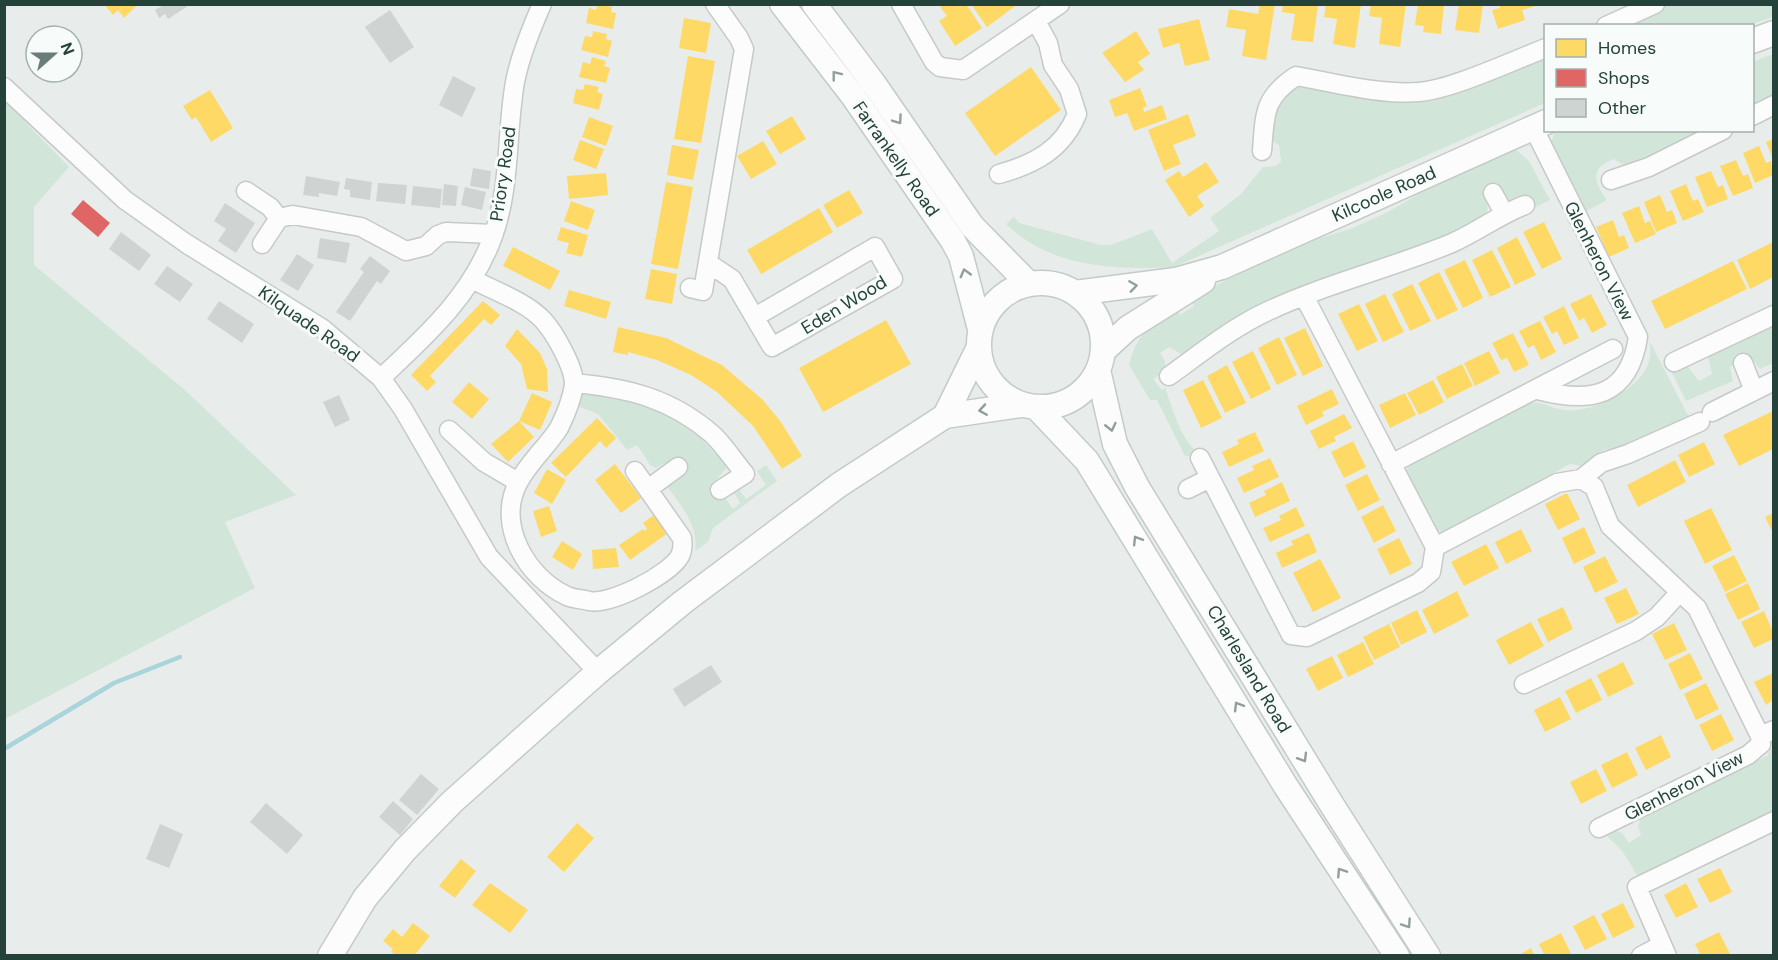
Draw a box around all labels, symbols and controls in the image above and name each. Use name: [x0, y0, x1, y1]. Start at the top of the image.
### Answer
north arrow: [24, 24, 84, 84]
legend: [1544, 24, 1754, 132]
text: Homes: [1598, 36, 1656, 60]
text: N: [56, 40, 79, 58]
text: Shops: [1598, 66, 1650, 90]
one-way arrow: [833, 71, 844, 82]
text: Other: [1598, 96, 1647, 120]
street label: Farrankelly Road: [847, 97, 945, 221]
one-way arrow: [891, 113, 902, 124]
street label: Priory Road: [484, 125, 522, 223]
street label: Kilcoole Road: [1328, 160, 1440, 228]
street label: Glenheron View: [1559, 197, 1640, 325]
one-way arrow: [960, 268, 972, 279]
street label: Eden Wood: [797, 270, 891, 340]
street label: Kilquade Road: [254, 280, 364, 368]
one-way arrow: [1129, 280, 1138, 292]
one-way arrow: [978, 404, 988, 416]
one-way arrow: [1104, 422, 1117, 432]
one-way arrow: [1132, 536, 1144, 546]
street label: Charlesland Road: [1201, 601, 1297, 737]
one-way arrow: [1234, 702, 1245, 712]
street label: Glenheron View: [1620, 745, 1748, 826]
one-way arrow: [1296, 752, 1308, 762]
one-way arrow: [1338, 867, 1349, 878]
one-way arrow: [1400, 917, 1411, 928]

